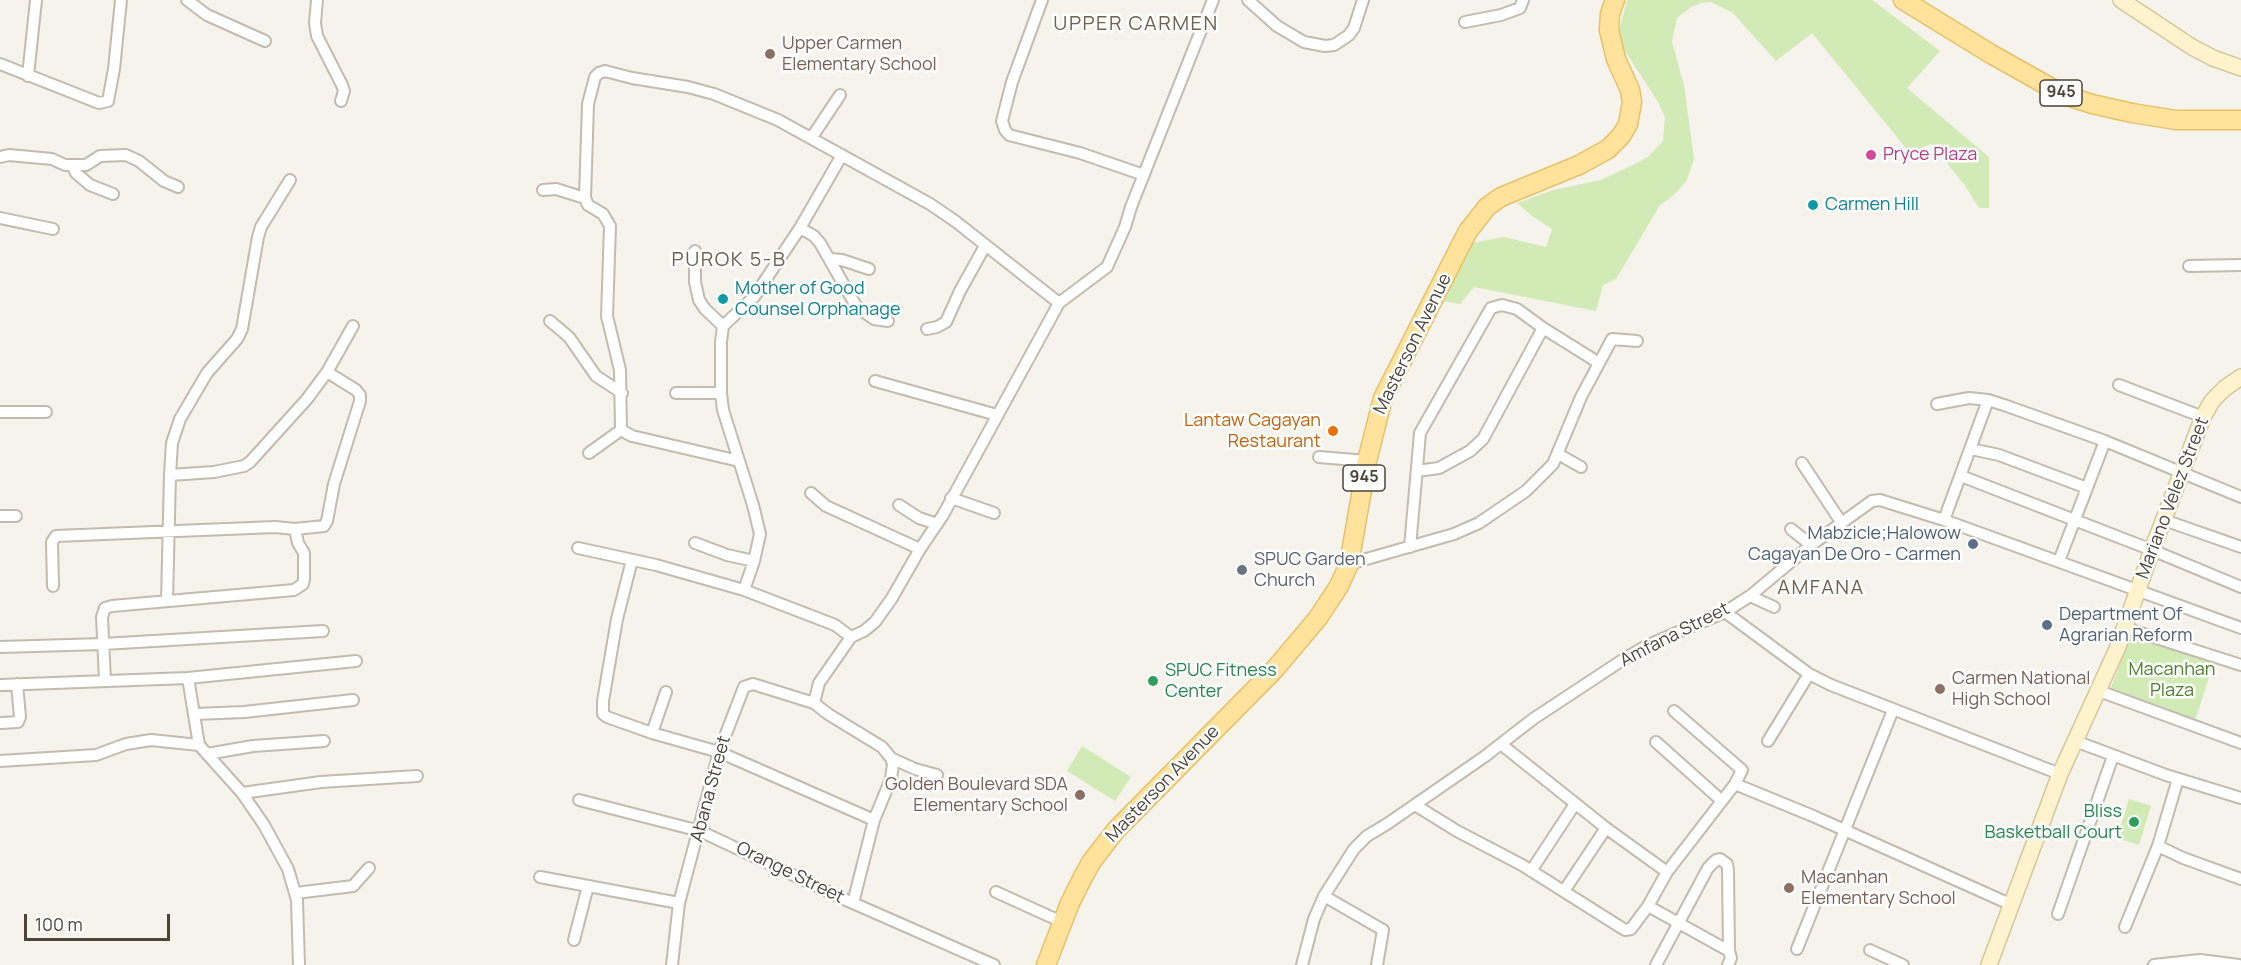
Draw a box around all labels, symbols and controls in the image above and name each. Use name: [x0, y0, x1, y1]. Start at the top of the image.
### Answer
district label: UPPER CARMEN: [1053, 12, 1219, 36]
place label: Upper Carmen Elementary School: [782, 33, 937, 76]
marker: Upper Carmen Elementary School: [763, 47, 777, 61]
road number: 945: [2040, 80, 2082, 106]
place label: Pryce Plaza: [1883, 144, 1977, 166]
marker: Pryce Plaza: [1864, 148, 1878, 162]
place label: Carmen Hill: [1825, 194, 1919, 216]
marker: Carmen Hill: [1806, 198, 1820, 212]
district label: PUROK 5-B: [672, 248, 786, 272]
street label: Masterson Avenue: [1370, 270, 1456, 418]
place label: Mother of Good Counsel Orphanage: [735, 278, 900, 320]
marker: Mother of Good Counsel Orphanage: [716, 292, 730, 306]
place label: Lantaw Cagayan Restaurant: [1184, 410, 1321, 452]
street label: Mariano Velez Street: [2132, 414, 2214, 582]
marker: Lantaw Cagayan Restaurant: [1326, 424, 1340, 438]
road number: 945: [1343, 465, 1385, 491]
place label: Mabzicle;Halowow Cagayan De Oro - Carmen: [1748, 523, 1961, 566]
marker: Mabzicle;Halowow Cagayan De Oro - Carmen: [1966, 537, 1980, 551]
place label: SPUC Garden Church: [1254, 549, 1366, 592]
marker: SPUC Garden Church: [1235, 563, 1249, 577]
district label: AMFANA: [1777, 576, 1865, 600]
street label: Amfana Street: [1617, 598, 1733, 672]
place label: Department Of Agrarian Reform: [2059, 604, 2192, 646]
marker: Department Of Agrarian Reform: [2040, 618, 2054, 632]
park label: Macanhan Plaza: [2128, 659, 2216, 702]
place label: SPUC Fitness Center: [1165, 660, 1277, 702]
place label: Carmen National High School: [1952, 668, 2090, 710]
marker: SPUC Fitness Center: [1146, 674, 1160, 688]
marker: Carmen National High School: [1933, 682, 1947, 696]
street label: Masterson Avenue: [1102, 721, 1224, 847]
street label: Abana Street: [686, 733, 736, 845]
place label: Golden Boulevard SDA Elementary School: [885, 774, 1068, 816]
marker: Golden Boulevard SDA Elementary School: [1073, 788, 1087, 802]
place label: Bliss Basketball Court: [1984, 801, 2122, 844]
marker: Bliss Basketball Court: [2127, 815, 2141, 829]
street label: Orange Street: [732, 838, 848, 908]
place label: Macanhan Elementary School: [1801, 867, 1956, 910]
marker: Macanhan Elementary School: [1782, 881, 1796, 895]
scale bar: [27, 902, 172, 940]
text: 100 m: [35, 912, 83, 936]

